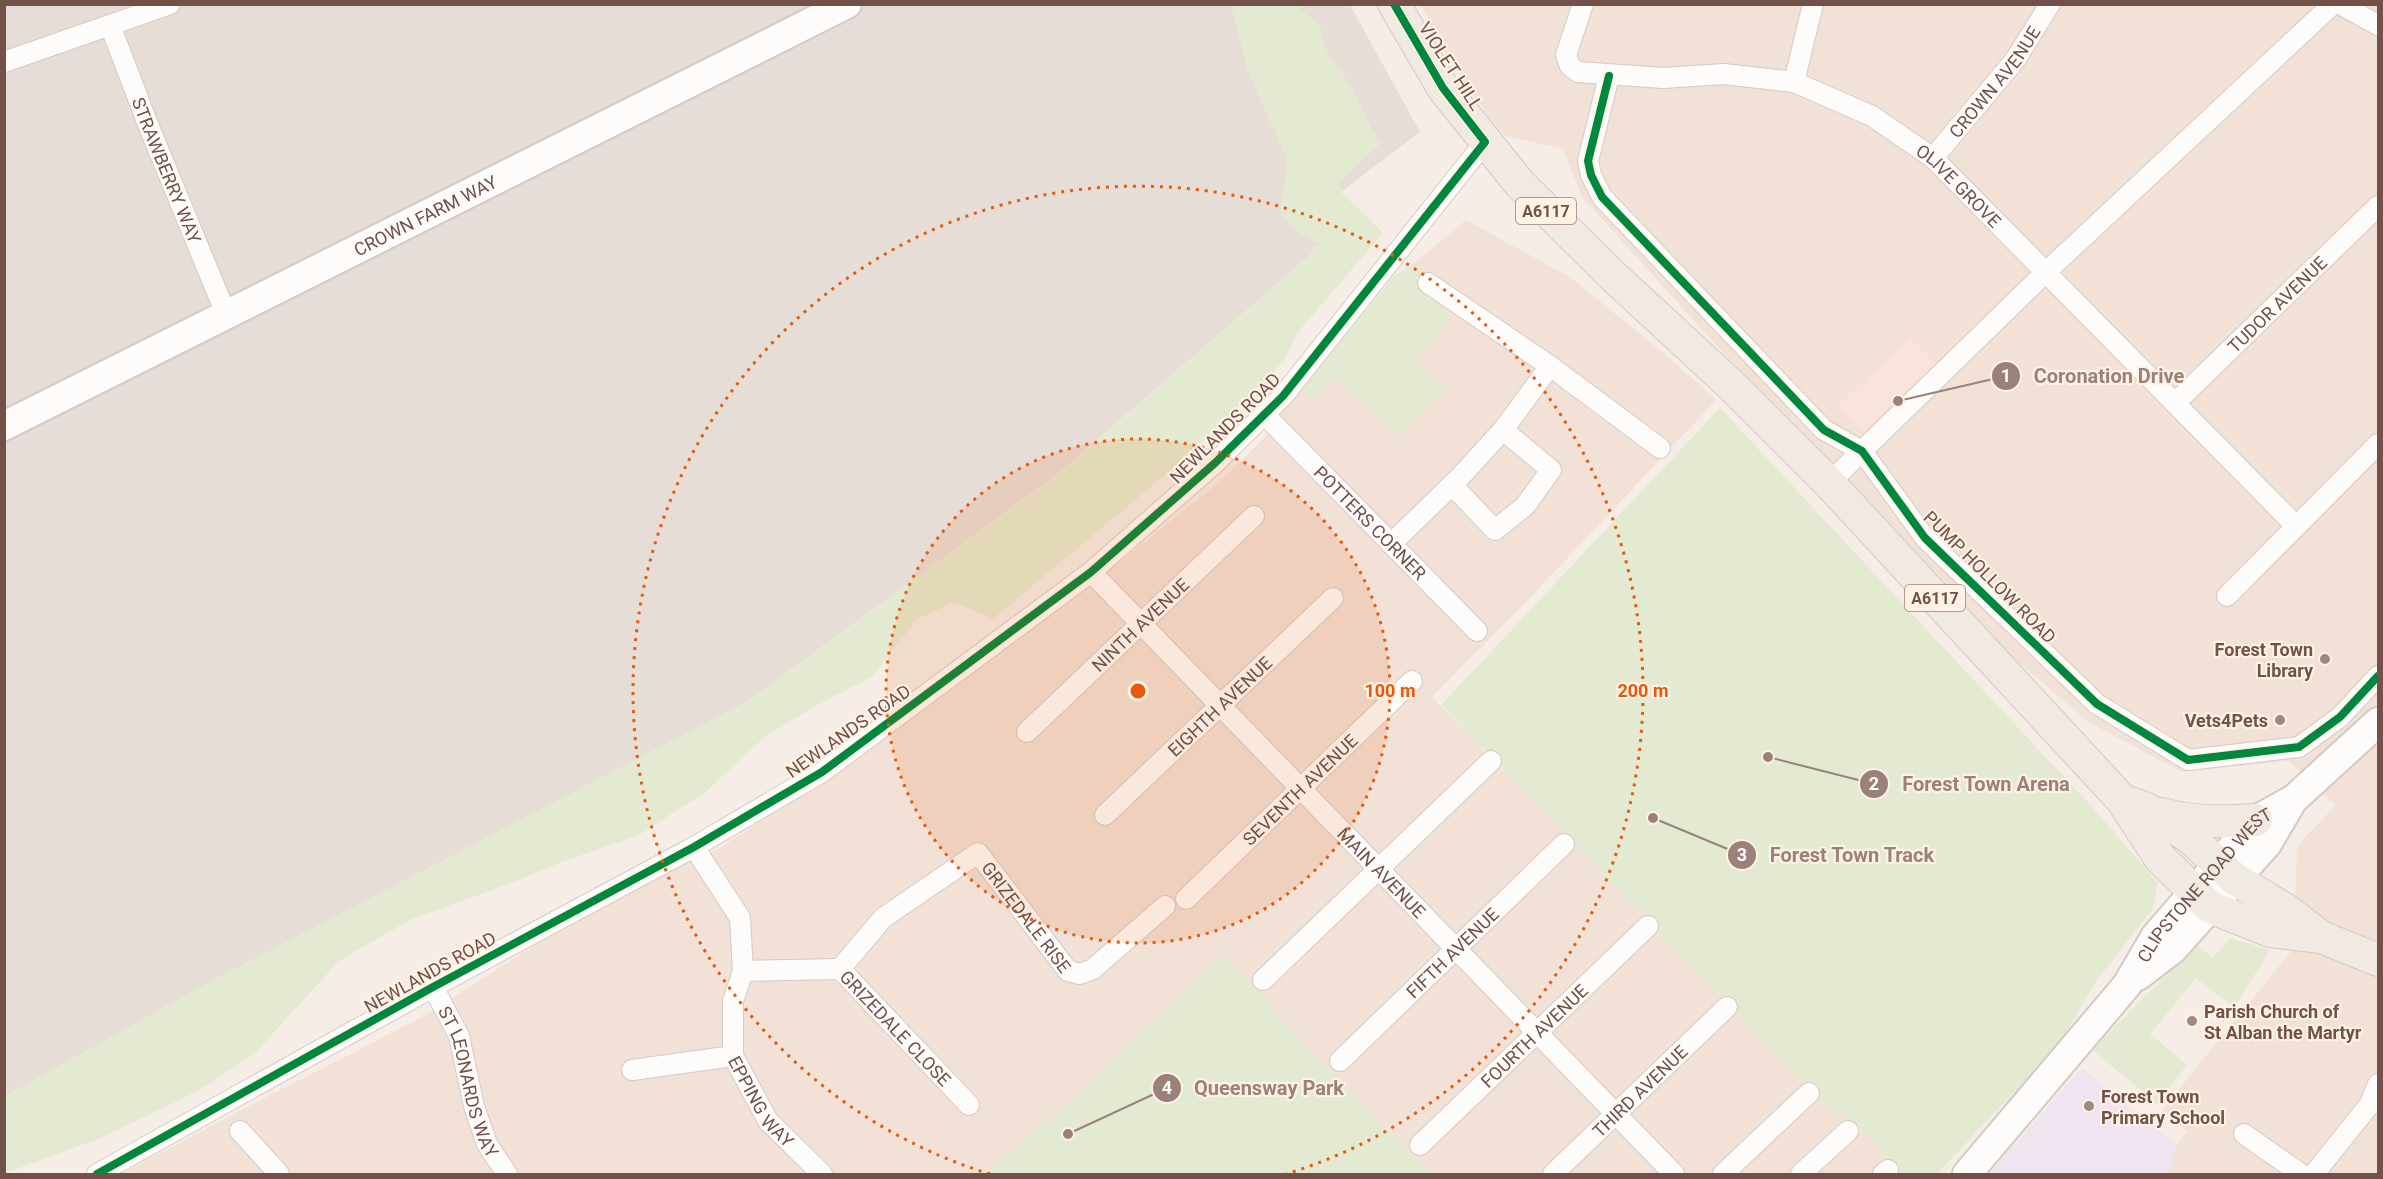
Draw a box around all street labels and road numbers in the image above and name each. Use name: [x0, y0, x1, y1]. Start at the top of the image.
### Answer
street label: VIOLET HILL: [1415, 18, 1487, 114]
street label: CROWN AVENUE: [1944, 22, 2044, 142]
street label: STRAWBERRY WAY: [128, 94, 206, 246]
street label: OLIVE GROVE: [1913, 139, 2006, 231]
street label: CROWN FARM WAY: [350, 170, 500, 260]
road number: A6117: [1516, 198, 1576, 224]
street label: TUDOR AVENUE: [2223, 251, 2331, 357]
street label: NEWLANDS ROAD: [1165, 368, 1285, 488]
street label: POTTERS CORNER: [1310, 461, 1431, 584]
street label: PUMP HOLLOW ROAD: [1920, 507, 2060, 647]
street label: NINTH AVENUE: [1087, 573, 1193, 675]
road number: A6117: [1905, 585, 1965, 611]
street label: EIGHTH AVENUE: [1163, 652, 1276, 760]
street label: NEWLANDS ROAD: [782, 680, 914, 782]
street label: SEVENTH AVENUE: [1238, 729, 1361, 849]
street label: CLIPSTONE ROAD WEST: [2132, 803, 2275, 966]
street label: MAIN AVENUE: [1333, 823, 1430, 922]
street label: GRIZEDALE RISE: [978, 857, 1076, 976]
street label: FIFTH AVENUE: [1401, 903, 1503, 1002]
street label: NEWLANDS ROAD: [360, 927, 500, 1017]
street label: GRIZEDALE CLOSE: [836, 966, 955, 1090]
street label: FOURTH AVENUE: [1476, 980, 1592, 1092]
street label: ST LEONARDS WAY: [435, 1002, 503, 1161]
street label: THIRD AVENUE: [1588, 1041, 1691, 1141]
street label: EPPING WAY: [724, 1052, 799, 1151]

